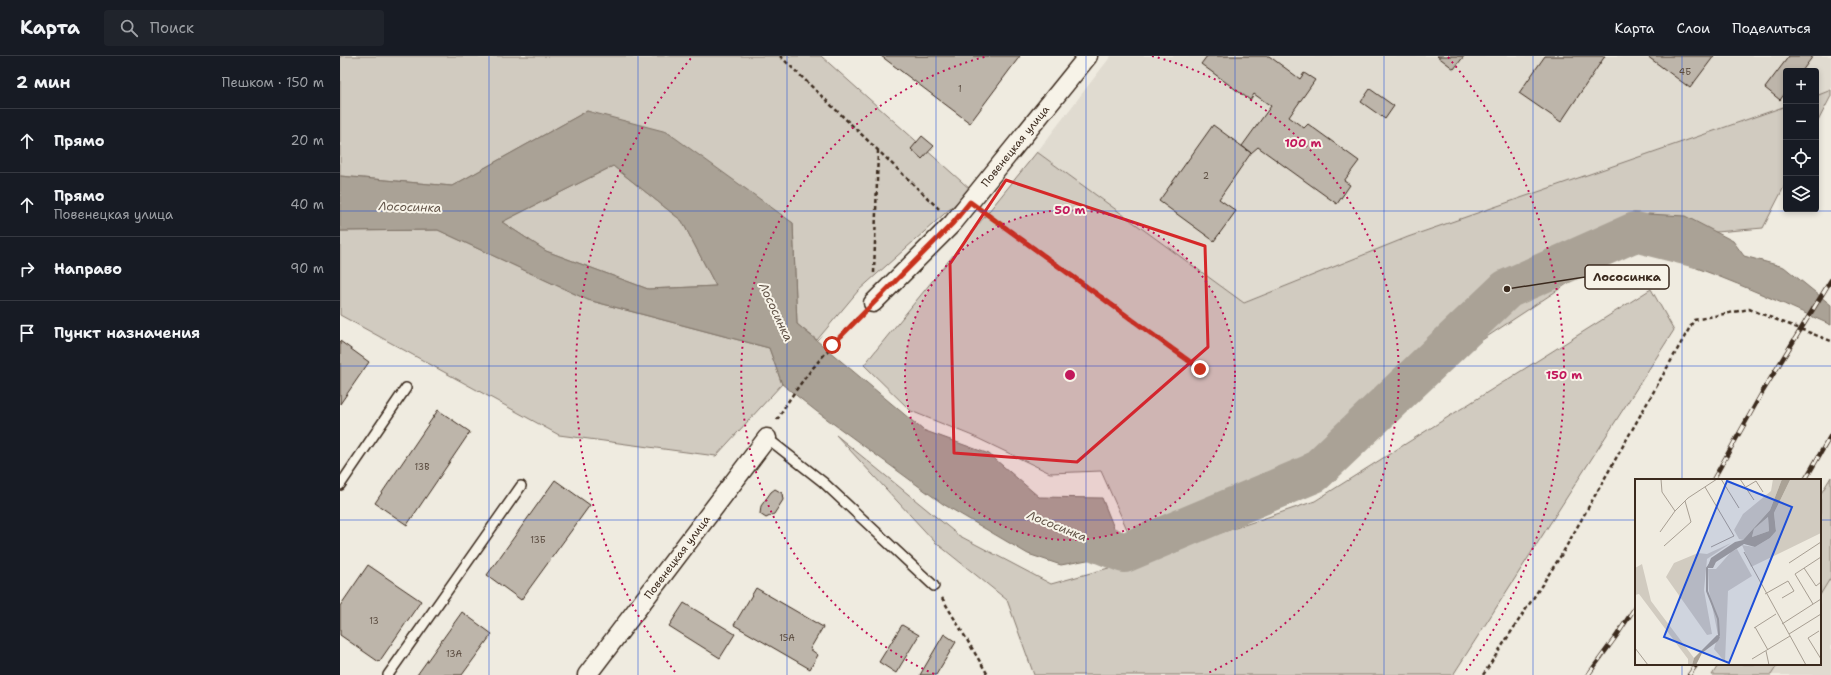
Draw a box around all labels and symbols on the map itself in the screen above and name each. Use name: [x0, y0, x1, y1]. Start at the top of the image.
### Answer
house number: 4Б: [1679, 66, 1691, 78]
house number: 1: [958, 83, 962, 95]
street label: Повенецкая улица: [978, 102, 1053, 190]
text: 100 m: [1285, 135, 1322, 151]
house number: 2: [1203, 170, 1209, 182]
water label: Лососинка: [377, 198, 442, 216]
text: 50 m: [1055, 202, 1086, 218]
callout: Лососинка: [1585, 265, 1669, 289]
text: Лососинка: [1593, 269, 1662, 285]
water label: Лососинка: [755, 279, 797, 344]
route start: [823, 336, 841, 354]
route end: [1191, 360, 1209, 378]
text: 150 m: [1546, 367, 1582, 383]
centre of rings: [1063, 368, 1077, 382]
house number: 13В: [415, 461, 429, 473]
inset map: [1635, 479, 1821, 665]
water label: Лососинка: [1024, 506, 1089, 545]
street label: Повенецкая улица: [641, 512, 714, 602]
house number: 13Б: [530, 534, 546, 546]
house number: 13: [369, 615, 379, 627]
house number: 15А: [779, 632, 795, 644]
house number: 13А: [446, 648, 463, 660]

